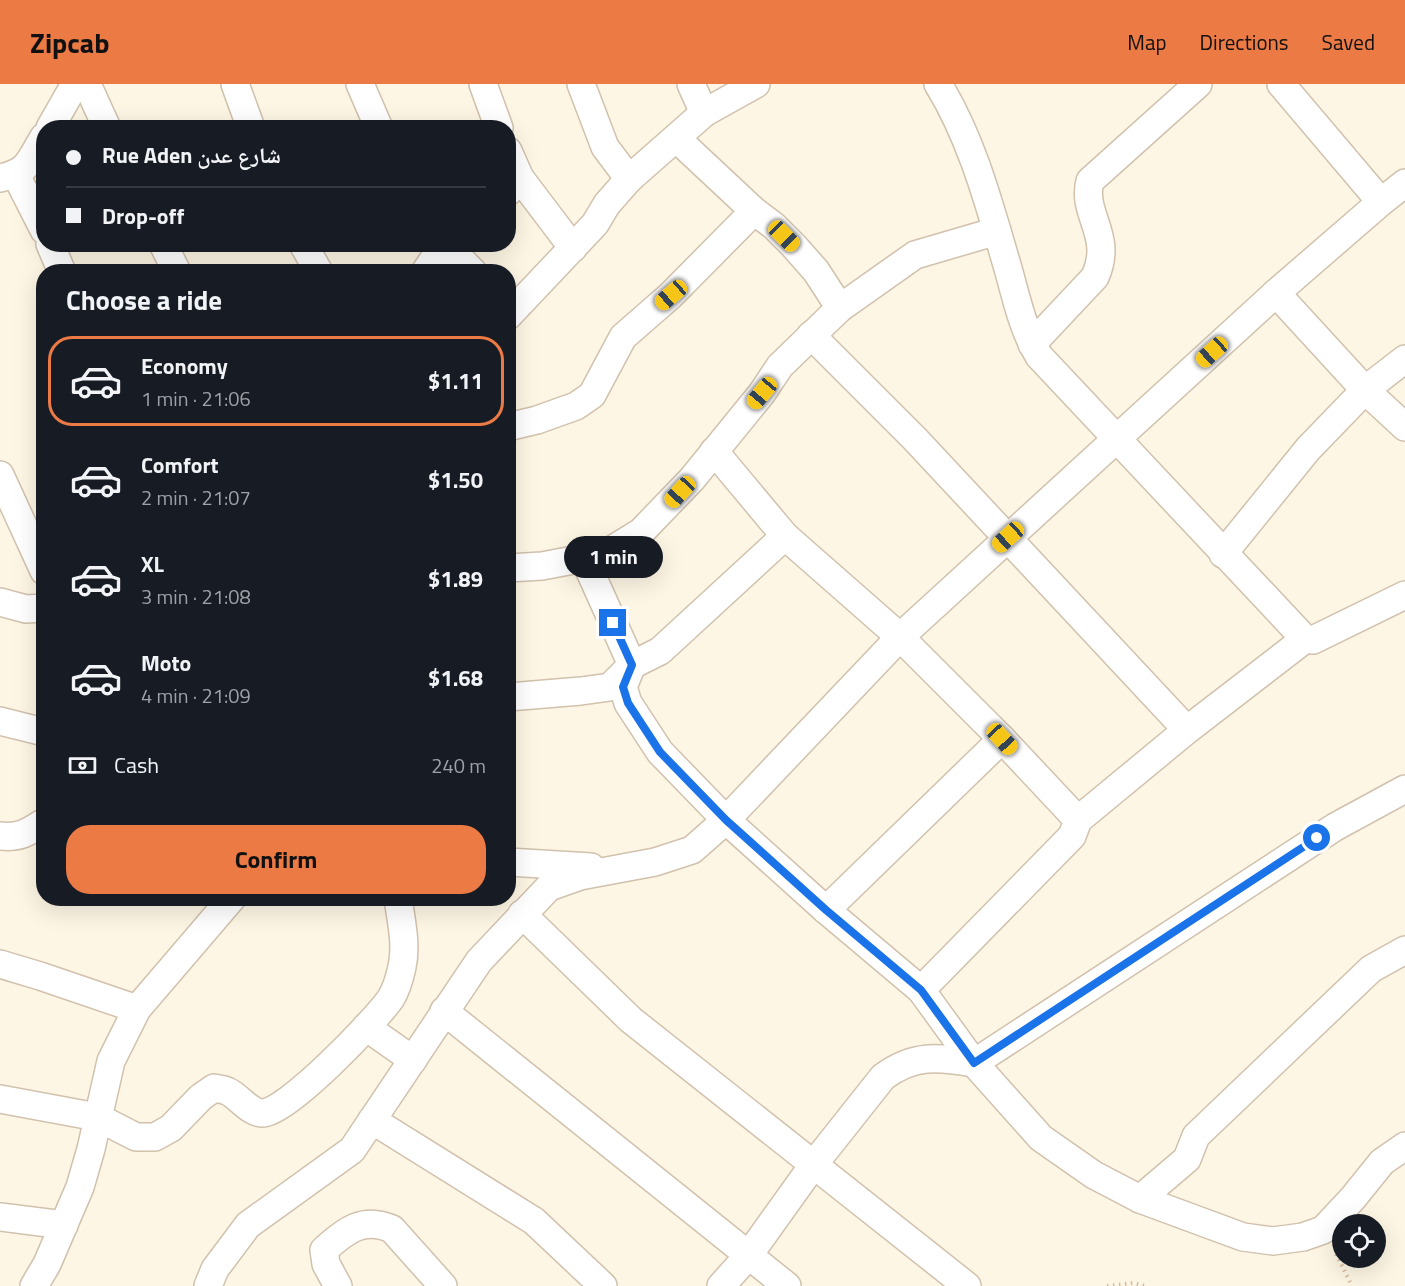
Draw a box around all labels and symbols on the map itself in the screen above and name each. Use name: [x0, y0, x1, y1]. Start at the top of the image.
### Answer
car: [765, 217, 803, 255]
car: [652, 276, 690, 314]
car: [1193, 333, 1231, 371]
car: [744, 373, 780, 413]
car: [661, 473, 699, 511]
car: [989, 518, 1027, 556]
callout: 1 min: [564, 536, 662, 578]
route end: [599, 609, 626, 636]
car: [983, 720, 1021, 758]
route start: [1303, 824, 1330, 851]

